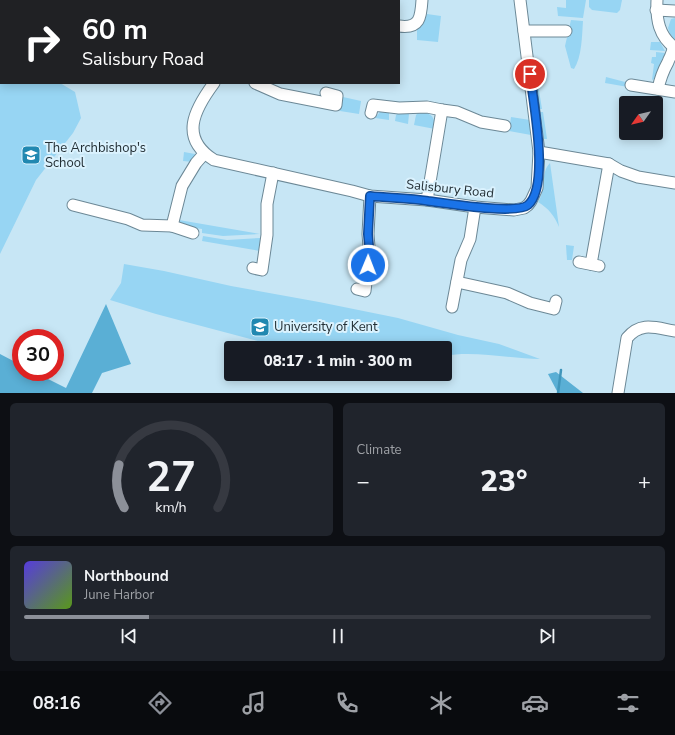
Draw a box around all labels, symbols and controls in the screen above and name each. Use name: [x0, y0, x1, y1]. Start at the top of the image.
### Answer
text: 60 m: [82, 11, 148, 49]
icon: right: [16, 16, 68, 68]
text: Salisbury Road: [82, 47, 204, 71]
pin: [513, 57, 547, 91]
icon: arrive: [519, 63, 541, 85]
north arrow: [619, 96, 663, 140]
map controls: [619, 96, 663, 140]
place label: The Archbishop's School: [45, 139, 146, 172]
school or university icon: The Archbishop's School: [20, 144, 42, 166]
street label: Salisbury Road: [405, 175, 495, 203]
position arrow: [347, 244, 389, 286]
school or university icon: University of Kent: [249, 316, 271, 338]
place label: University of Kent: [274, 318, 378, 336]
speed limit sign: 30: [12, 329, 64, 381]
text: 08:17 · 1 min · 300 m: [264, 351, 412, 371]
text: Climate: [357, 441, 402, 459]
text: 27: [146, 448, 196, 505]
text: 23°: [480, 461, 528, 502]
text: −: [357, 467, 370, 497]
text: +: [638, 467, 651, 497]
text: km/h: [156, 497, 187, 516]
text: Northbound: [84, 566, 169, 586]
text: June Harbor: [84, 586, 154, 604]
icon: previous: [118, 625, 140, 647]
icon: pause: [327, 625, 349, 647]
icon: next: [536, 625, 558, 647]
icon: directions: [146, 689, 174, 717]
icon: music: [240, 689, 268, 717]
icon: phone: [333, 689, 361, 717]
icon: climate: [427, 689, 455, 717]
icon: car: [521, 689, 549, 717]
icon: filters: [614, 689, 642, 717]
text: 08:16: [33, 691, 80, 715]

